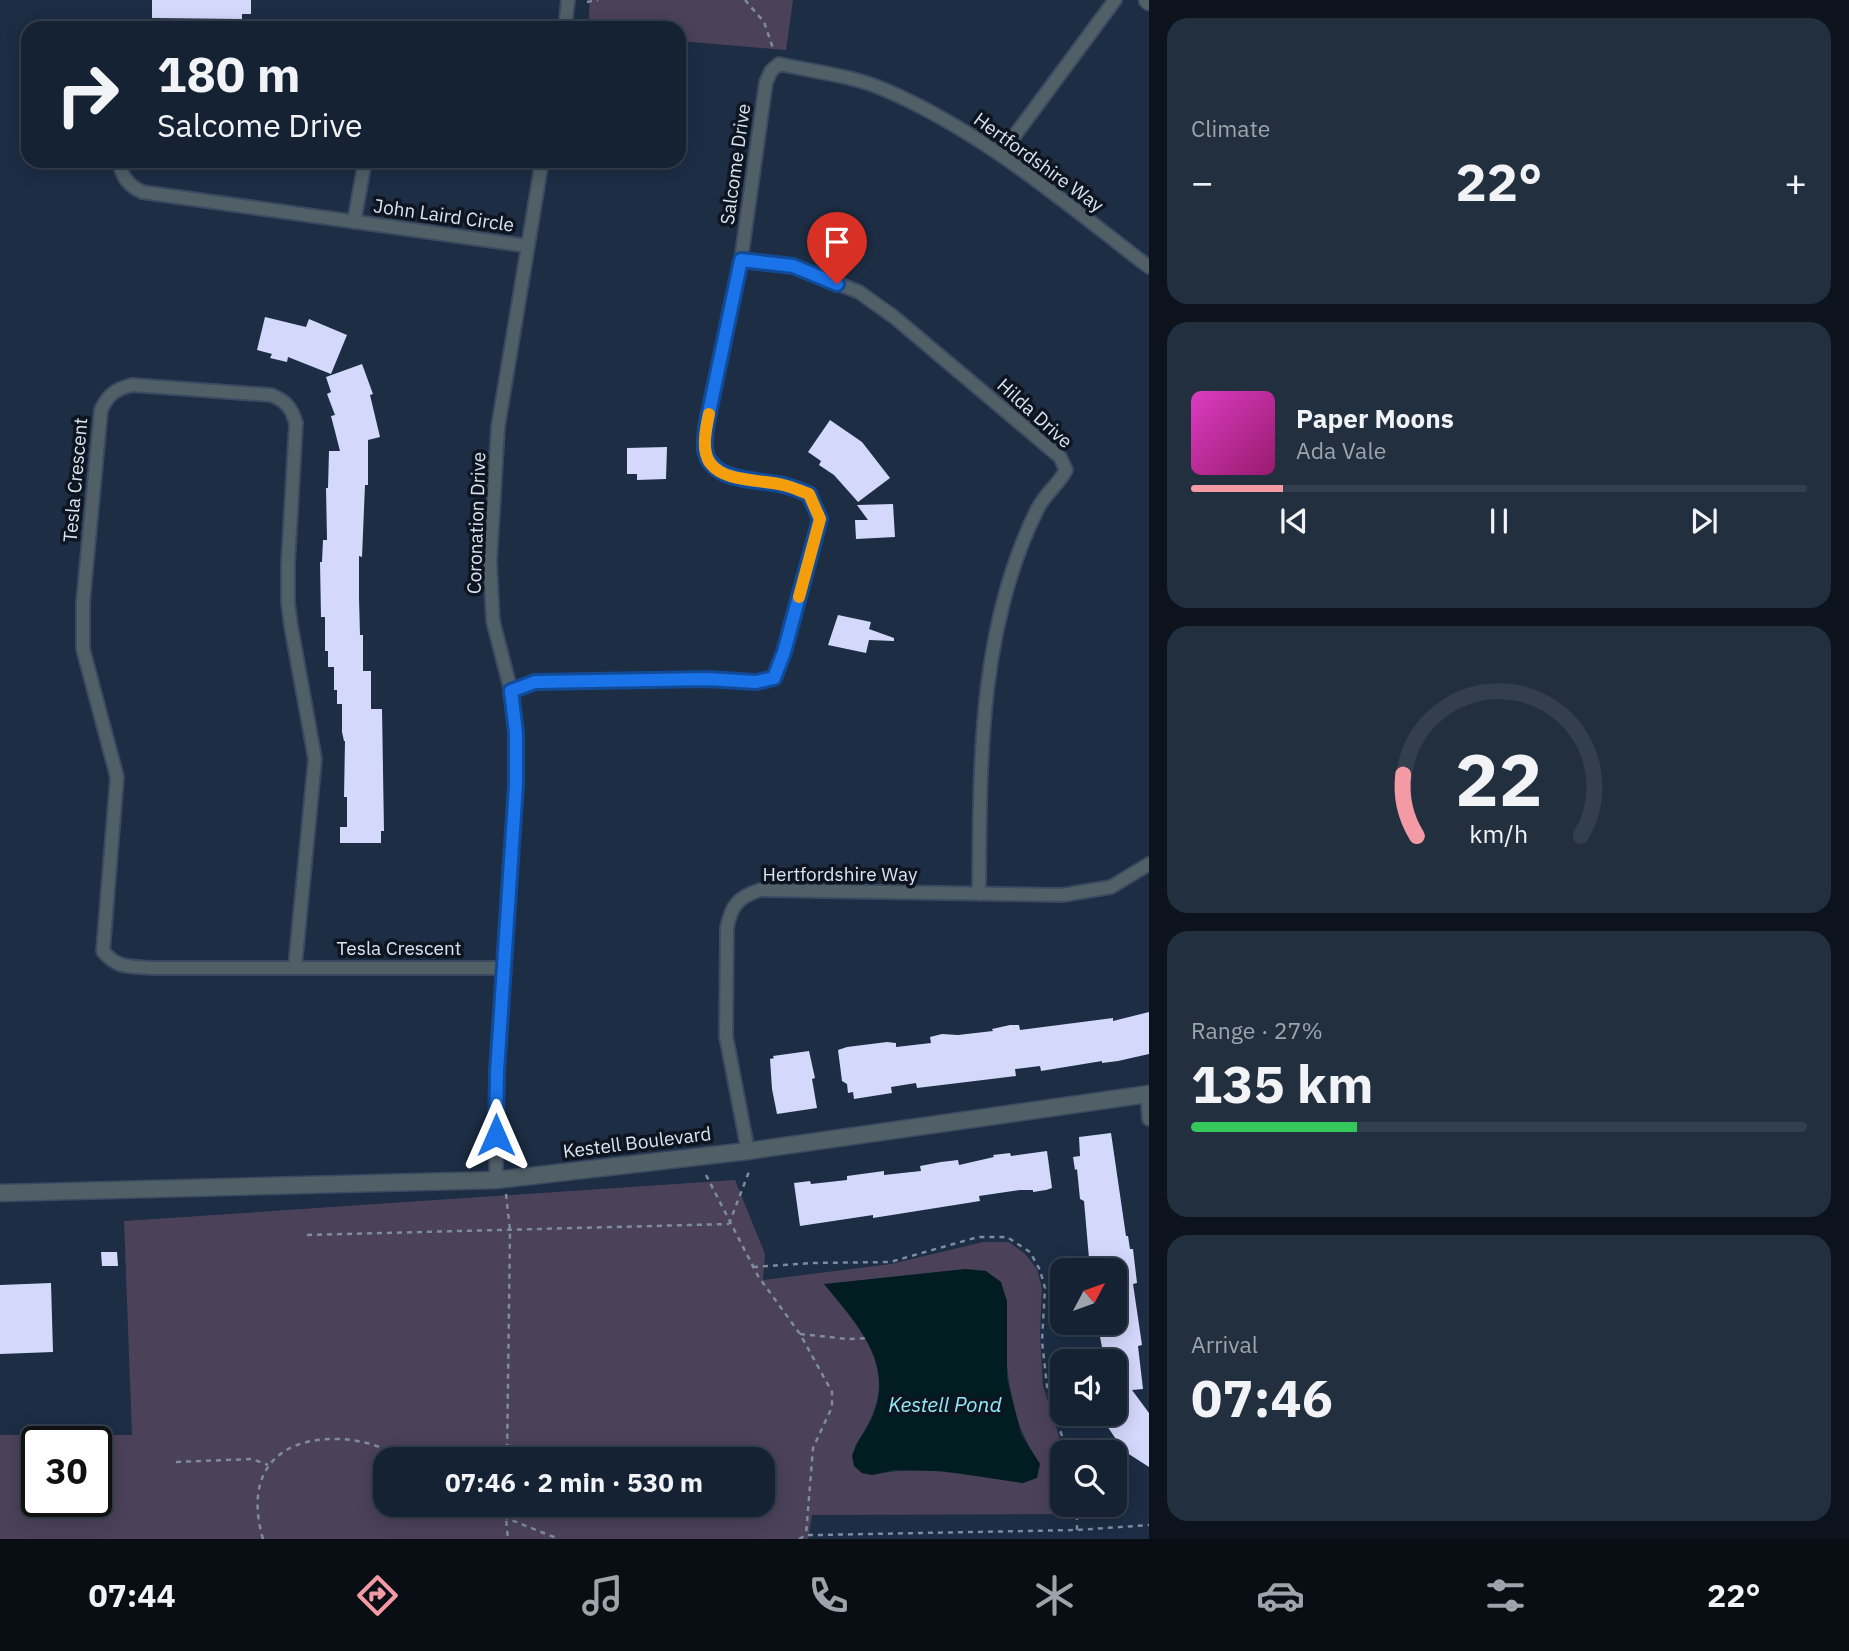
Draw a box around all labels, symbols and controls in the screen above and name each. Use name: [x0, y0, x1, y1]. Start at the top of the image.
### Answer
text: 180 m: [157, 42, 301, 105]
icon: right: [42, 49, 133, 140]
street label: Salcome Drive: [715, 102, 755, 226]
text: Salcome Drive: [157, 104, 363, 146]
street label: Hertfordshire Way: [969, 107, 1109, 218]
text: Climate: [1191, 113, 1270, 143]
text: 22°: [1456, 148, 1542, 215]
text: −: [1191, 157, 1214, 206]
text: +: [1784, 157, 1807, 206]
street label: John Laird Circle: [372, 193, 516, 237]
pin: [807, 212, 867, 284]
icon: arrive: [818, 223, 856, 261]
street label: Hilda Drive: [992, 373, 1078, 453]
text: Paper Moons: [1296, 401, 1454, 435]
street label: Tesla Crescent: [58, 417, 92, 543]
text: Ada Vale: [1296, 435, 1386, 465]
street label: Coronation Drive: [462, 451, 490, 595]
icon: previous: [1275, 502, 1313, 540]
icon: pause: [1480, 502, 1518, 540]
icon: next: [1685, 502, 1723, 540]
text: 22: [1455, 731, 1543, 826]
text: km/h: [1470, 816, 1528, 849]
street label: Hertfordshire Way: [763, 862, 918, 886]
street label: Tesla Crescent: [337, 936, 461, 960]
text: Range · 27%: [1191, 1015, 1323, 1045]
text: 135 km: [1191, 1050, 1373, 1117]
position arrow: [459, 1098, 533, 1172]
street label: Kestell Boulevard: [561, 1121, 713, 1163]
north arrow: [1050, 1258, 1127, 1335]
map controls: [1050, 1258, 1127, 1517]
text: Arrival: [1191, 1329, 1258, 1359]
button: sound: [1050, 1349, 1127, 1426]
text: 07:46: [1191, 1364, 1333, 1431]
water label: Kestell Pond: [888, 1390, 1002, 1418]
speed limit sign: 30: [21, 1426, 112, 1517]
button: search: [1050, 1440, 1127, 1517]
text: 07:46 · 2 min · 530 m: [445, 1465, 703, 1499]
icon: directions: [353, 1571, 402, 1620]
icon: music: [578, 1571, 627, 1620]
icon: phone: [804, 1571, 853, 1620]
icon: climate: [1030, 1571, 1079, 1620]
icon: car: [1256, 1571, 1305, 1620]
icon: filters: [1481, 1571, 1530, 1620]
text: 07:44: [88, 1574, 176, 1616]
text: 22°: [1707, 1574, 1761, 1616]

